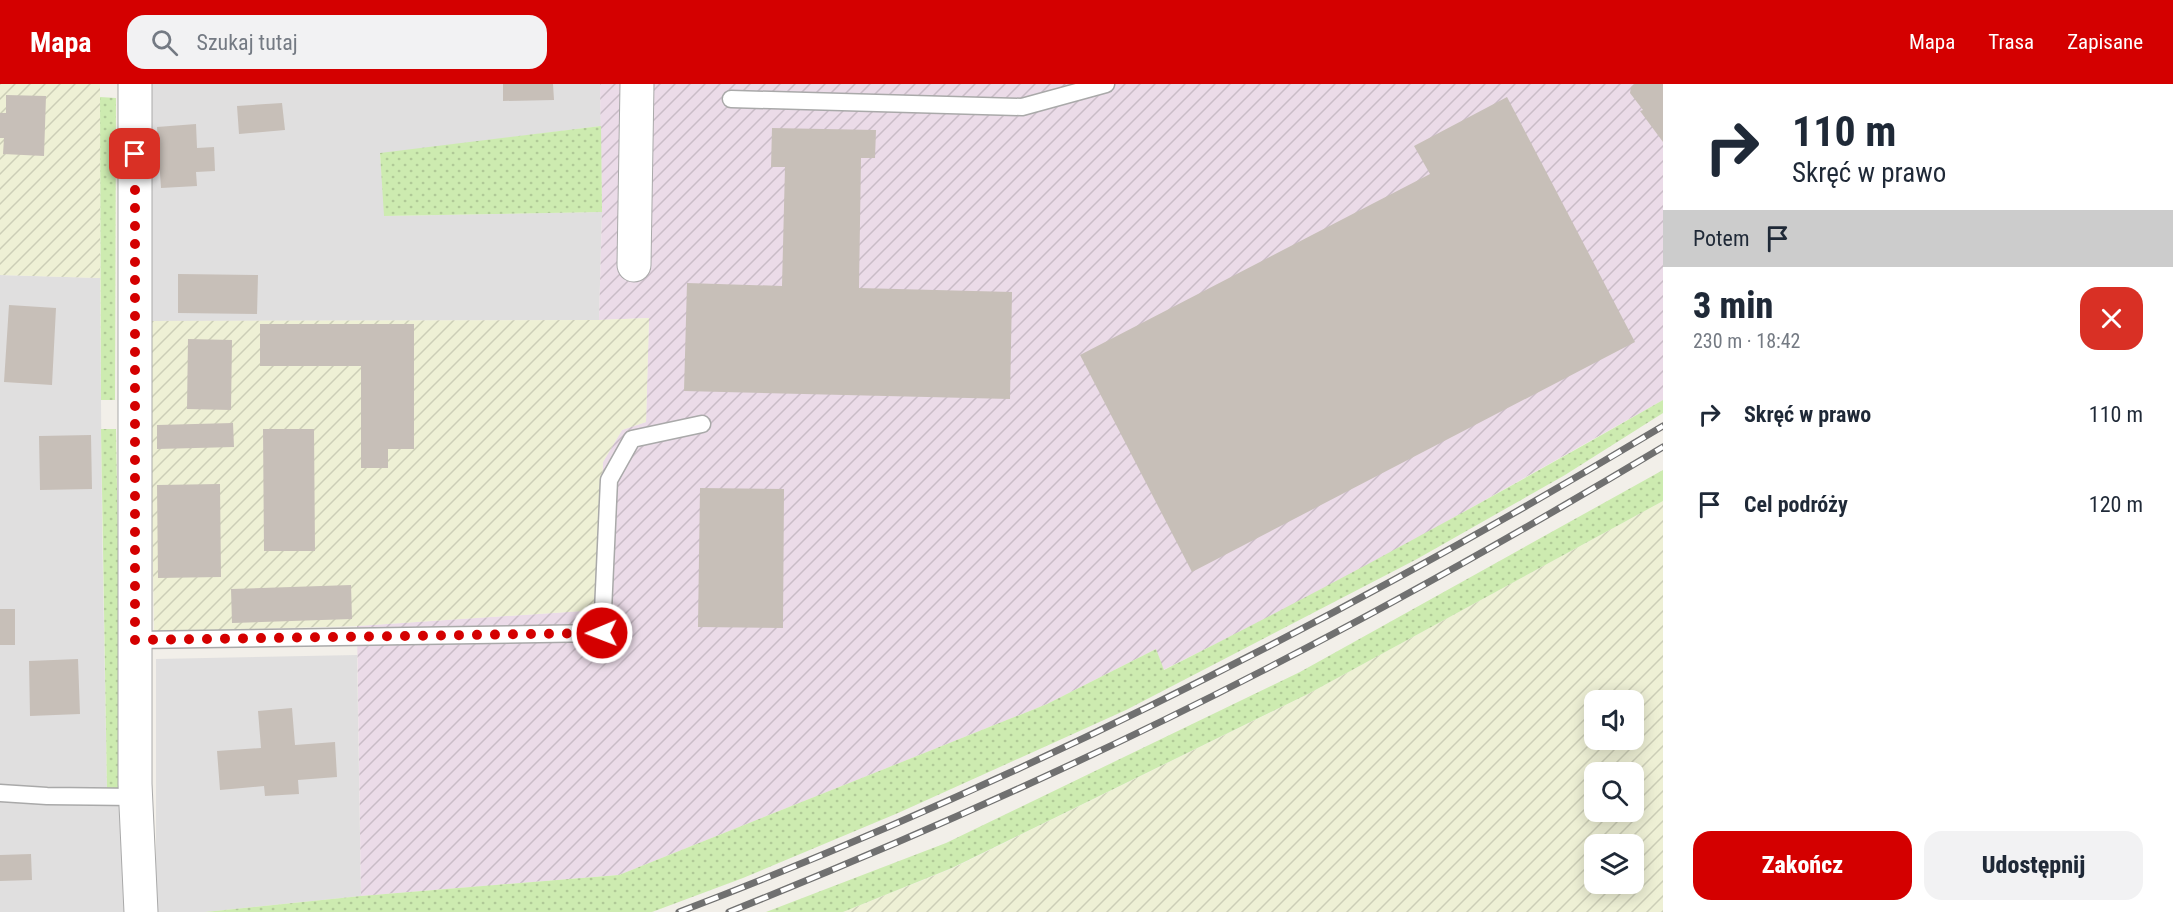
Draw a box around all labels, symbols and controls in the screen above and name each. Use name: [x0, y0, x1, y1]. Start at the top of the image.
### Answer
search box: [127, 15, 547, 69]
text: Mapa: [30, 26, 91, 59]
icon: search: [148, 26, 181, 59]
text: Szukaj tutaj: [196, 30, 298, 55]
text: Mapa: [1909, 30, 1955, 54]
text: Trasa: [1988, 30, 2034, 54]
text: Zapisane: [2067, 30, 2143, 54]
text: 110 m: [1792, 107, 1897, 156]
icon: right: [1693, 108, 1771, 186]
pin: [109, 128, 160, 179]
icon: arrive: [118, 137, 151, 170]
text: Skręć w prawo: [1792, 157, 1946, 189]
icon: arrive: [1761, 222, 1794, 255]
text: Potem: [1693, 226, 1749, 251]
text: 3 min: [1693, 285, 1773, 327]
button: close: [2080, 287, 2143, 350]
text: 230 m · 18:42: [1693, 329, 1800, 353]
icon: right: [1693, 398, 1726, 431]
text: Skręć w prawo: [1744, 402, 1871, 427]
text: 110 m: [2089, 402, 2143, 427]
icon: arrive: [1693, 488, 1726, 521]
text: Cel podróży: [1744, 492, 1848, 517]
text: 120 m: [2089, 492, 2143, 517]
position arrow: [570, 601, 634, 665]
map controls: [1584, 690, 1644, 894]
button: sound: [1584, 690, 1644, 750]
button: search: [1584, 762, 1644, 822]
button: Zakończ: [1693, 831, 1912, 900]
button: Udostępnij: [1924, 831, 2143, 900]
button: layers: [1584, 834, 1644, 894]

